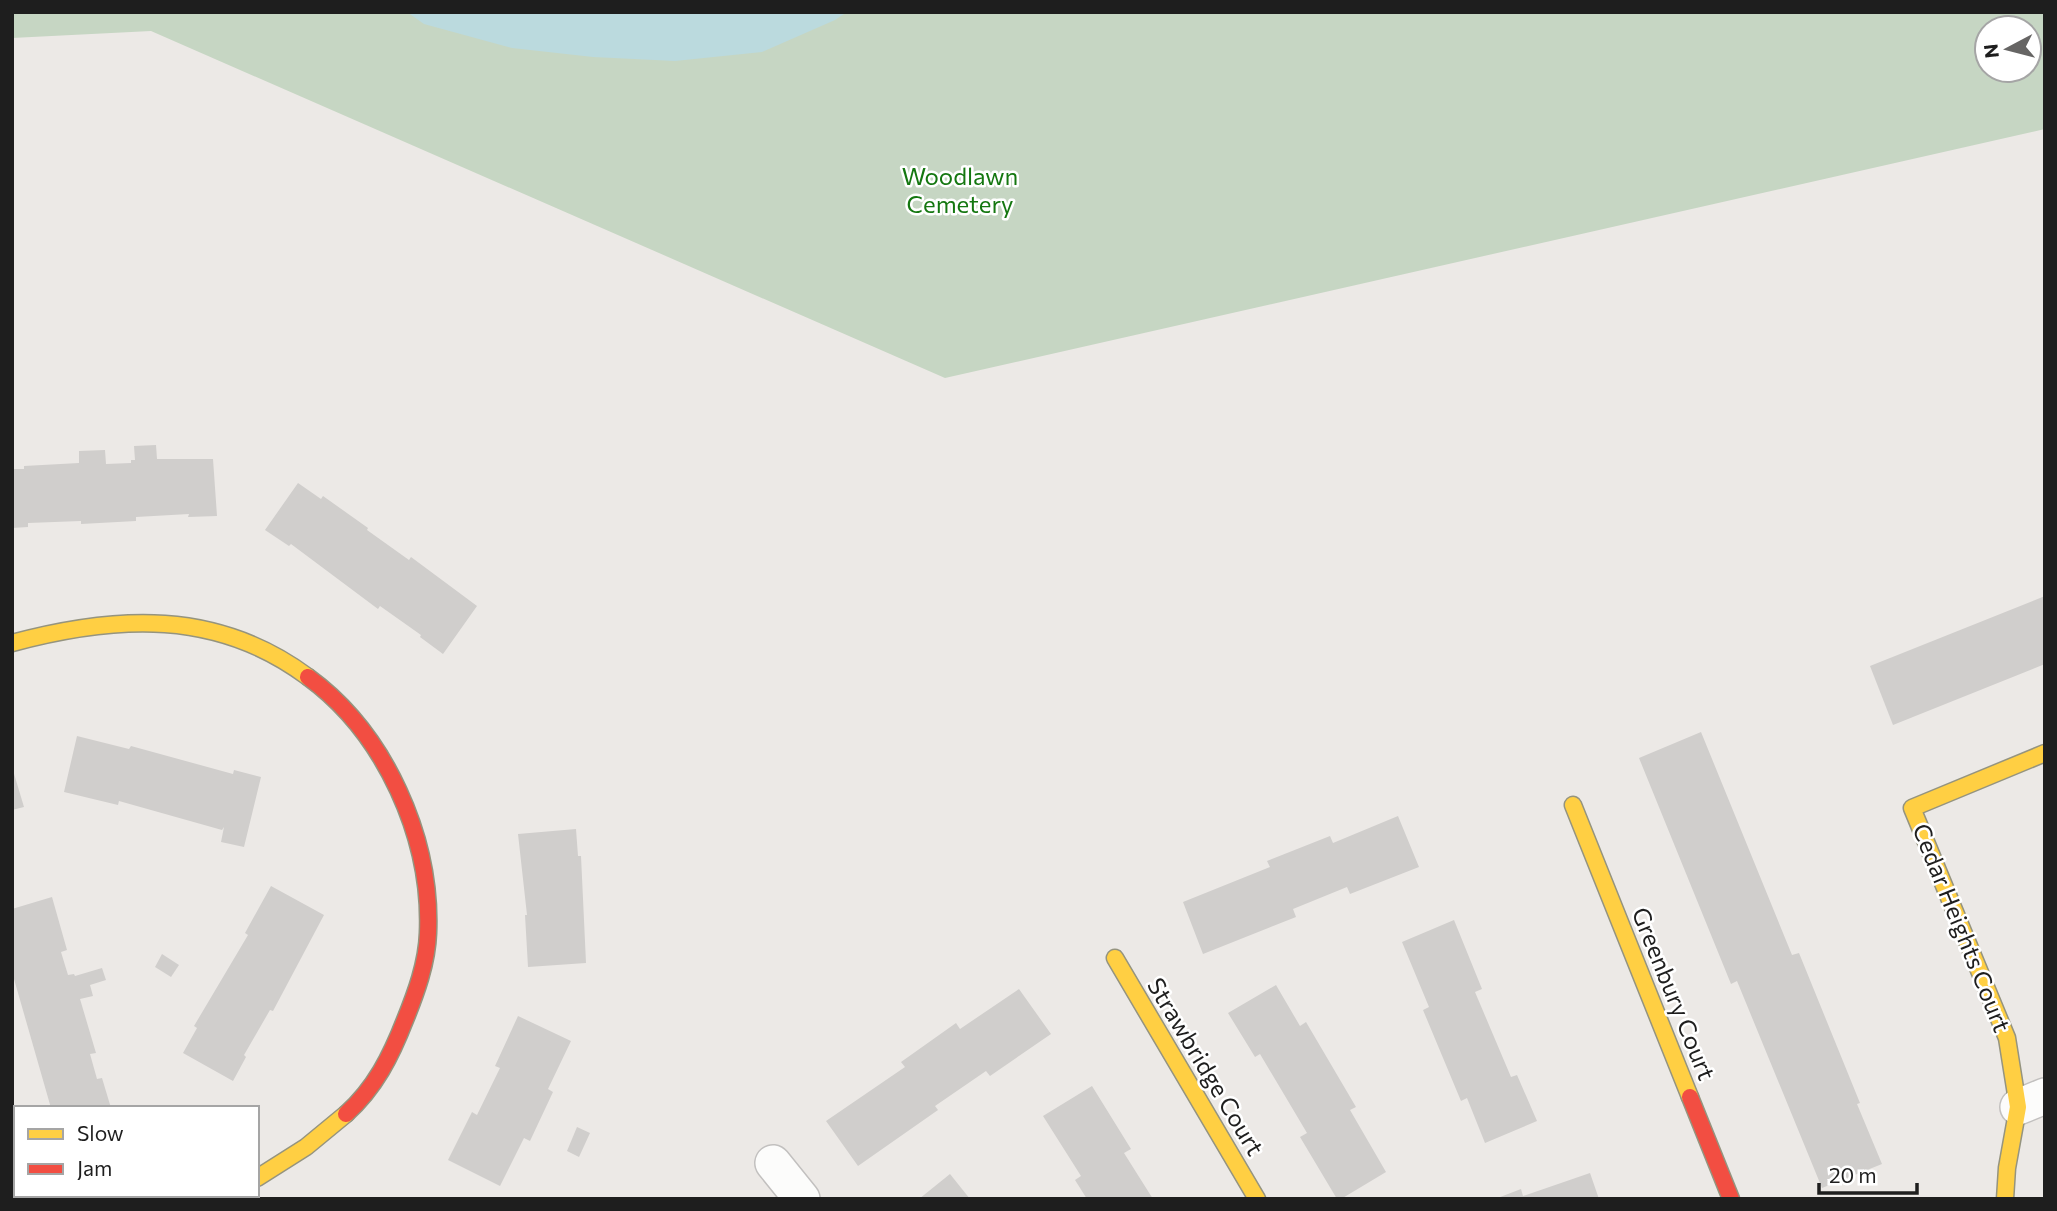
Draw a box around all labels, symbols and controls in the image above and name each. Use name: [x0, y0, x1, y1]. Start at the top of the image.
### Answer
north arrow: [1973, 14, 2043, 84]
text: N: [1978, 43, 2003, 60]
park label: Woodlawn Cemetery: [902, 161, 1018, 218]
street label: Cedar Heights Court: [1907, 819, 2018, 1036]
street label: Greenbury Court: [1627, 903, 1722, 1084]
street label: Strawbridge Court: [1142, 972, 1271, 1160]
legend: [14, 1106, 259, 1197]
text: Slow: [77, 1120, 124, 1145]
scale bar: [1819, 1152, 1917, 1196]
text: Jam: [77, 1155, 112, 1180]
text: 20 m: [1829, 1162, 1877, 1187]

